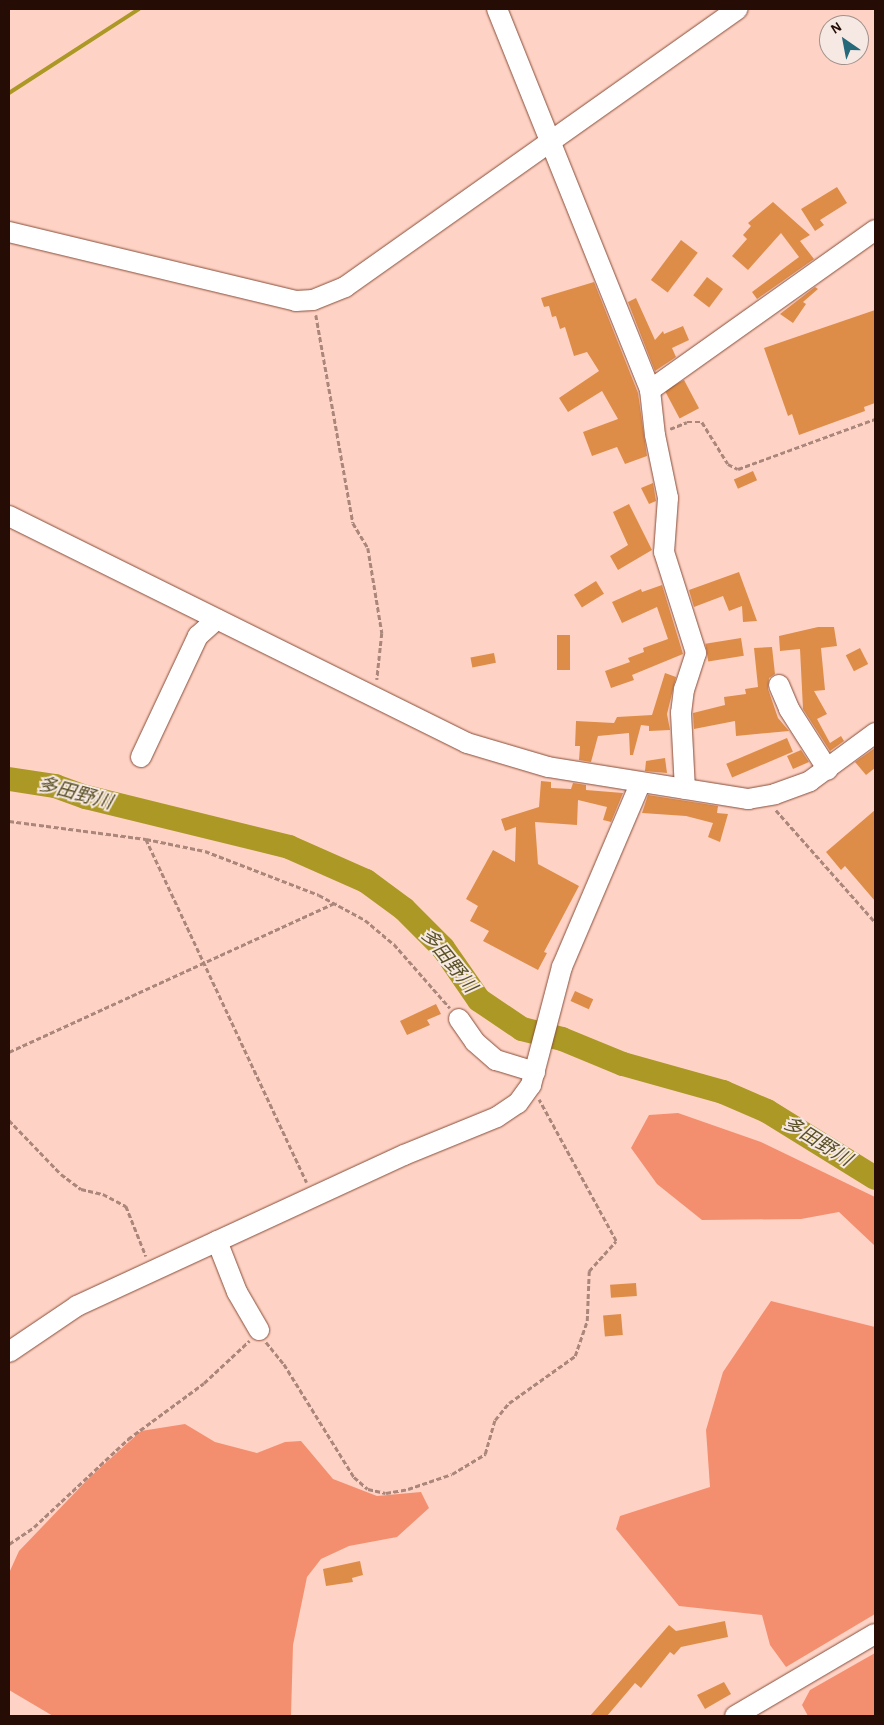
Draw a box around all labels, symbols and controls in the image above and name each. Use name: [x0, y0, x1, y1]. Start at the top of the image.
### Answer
north arrow: [819, 15, 869, 65]
text: N: [828, 20, 844, 37]
water label: 多田野川: [35, 773, 115, 815]
water label: 多田野川: [415, 924, 481, 998]
water label: 多田野川: [779, 1112, 855, 1172]

